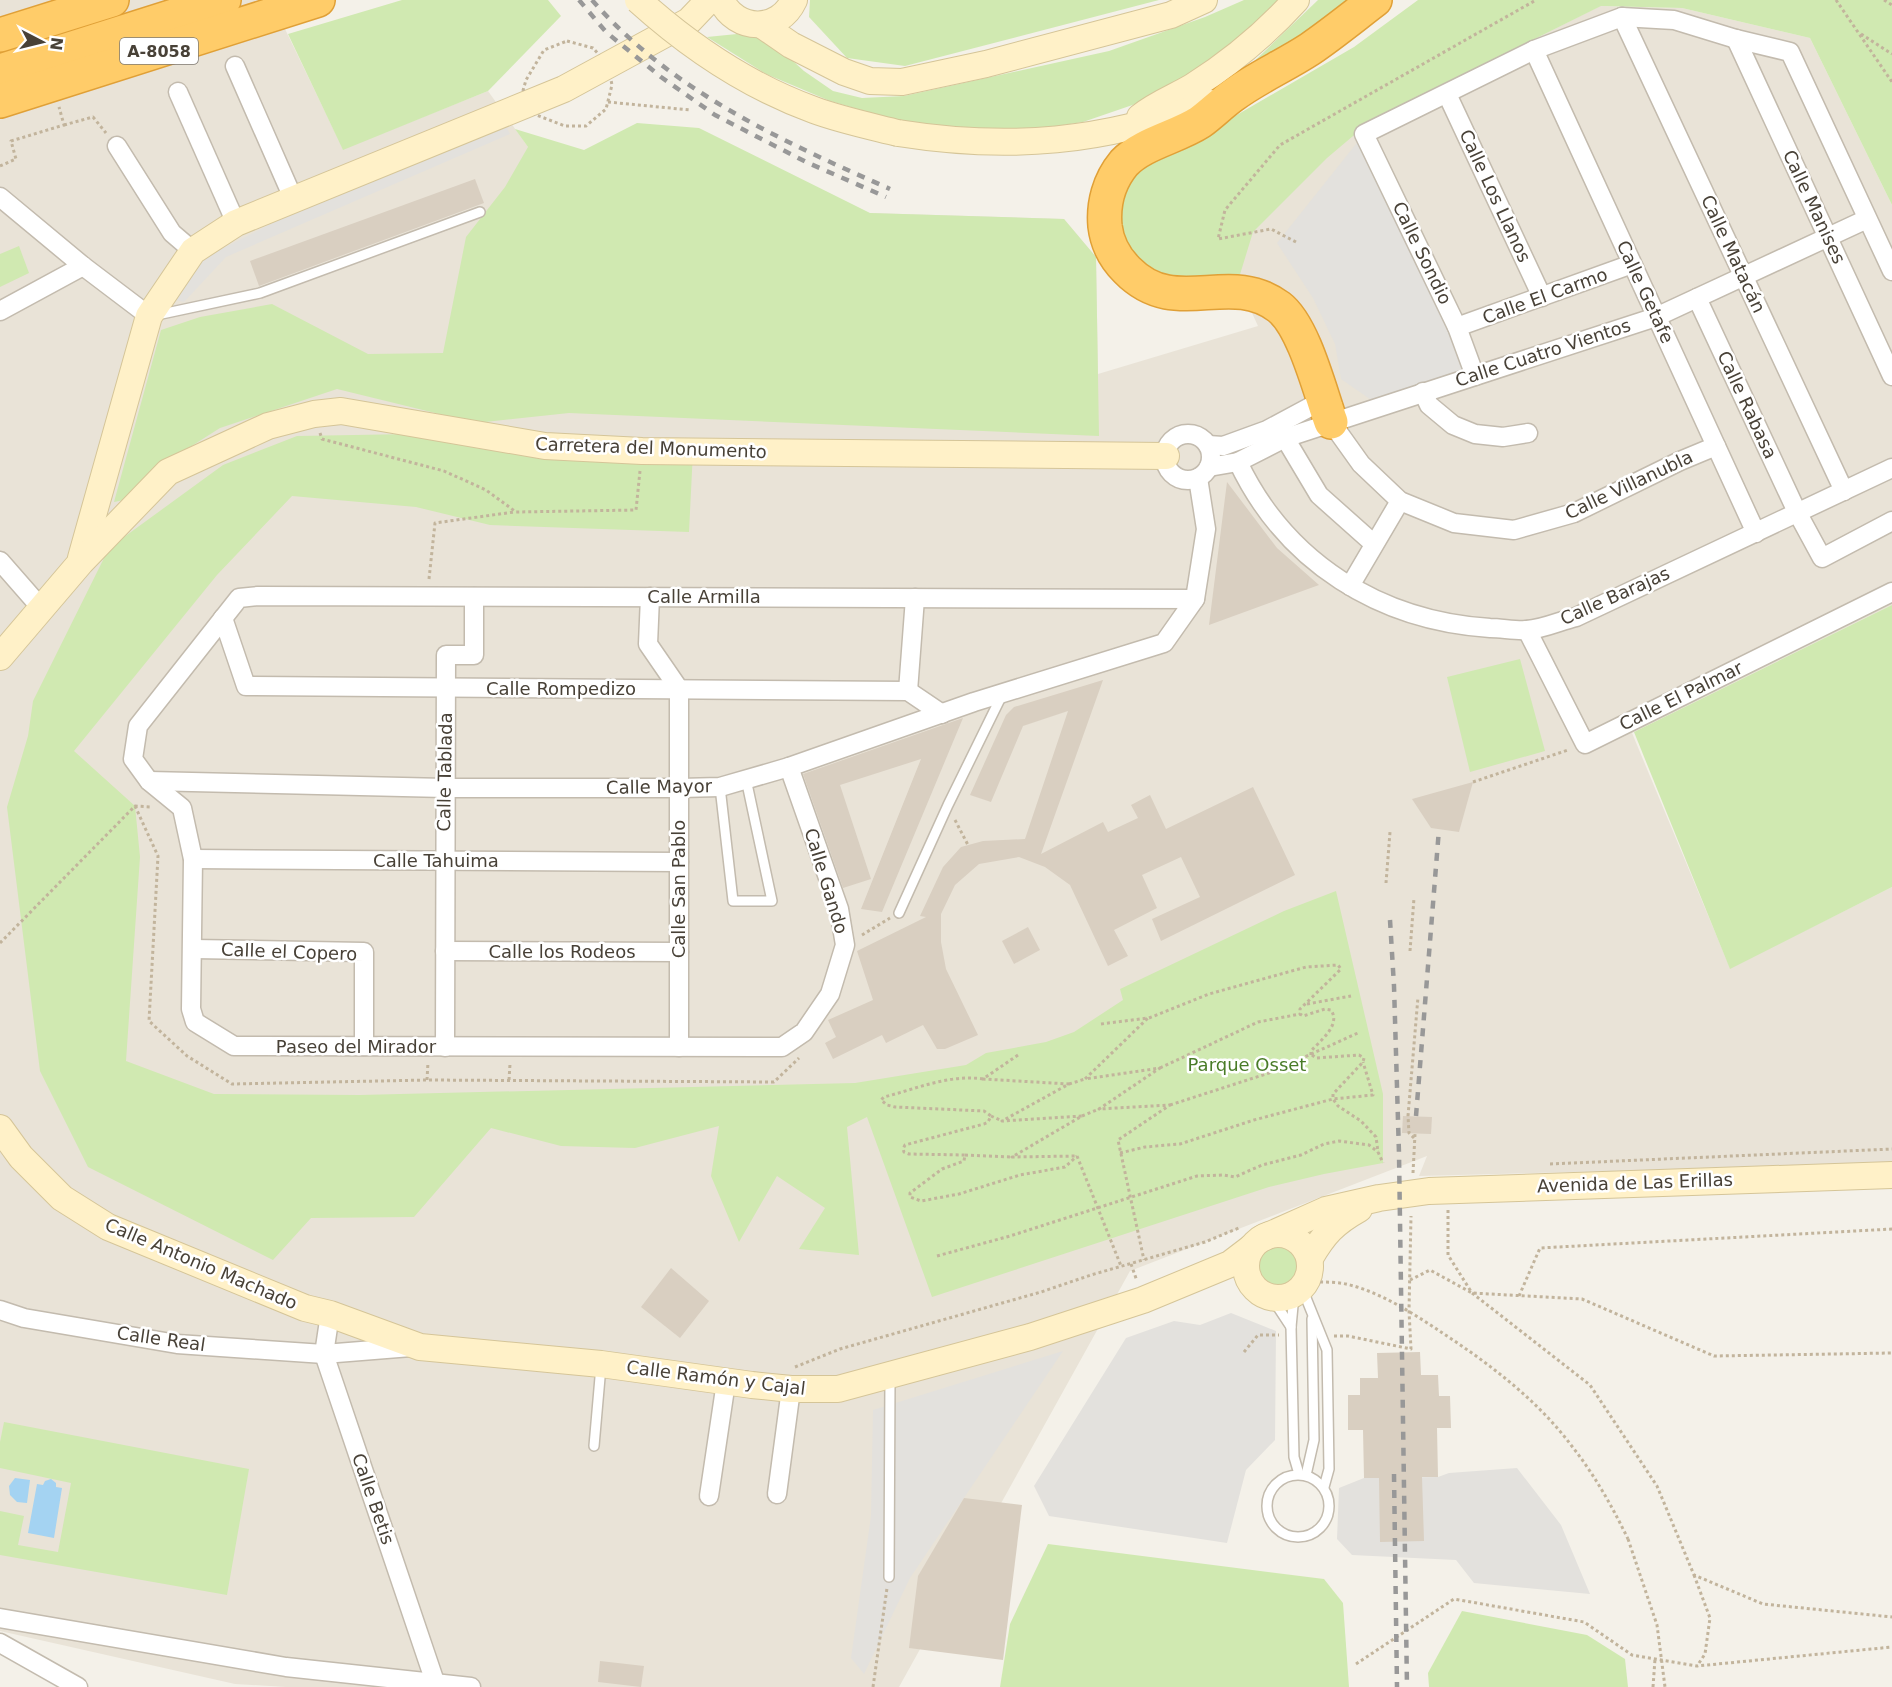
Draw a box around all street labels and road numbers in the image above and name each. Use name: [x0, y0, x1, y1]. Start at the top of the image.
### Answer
road number: A-8058: [120, 38, 198, 64]
street label: Calle Los Llanos: [1455, 126, 1535, 266]
street label: Calle Manises: [1779, 147, 1850, 267]
street label: Calle Matacán: [1697, 192, 1770, 316]
street label: Calle Sondio: [1389, 198, 1456, 308]
street label: Calle Getafe: [1612, 237, 1678, 346]
street label: Calle El Carmo: [1479, 263, 1610, 328]
street label: Calle Cuatro Vientos: [1453, 314, 1633, 391]
street label: Calle Rabasa: [1713, 348, 1782, 462]
street label: Carretera del Monumento: [535, 433, 767, 462]
street label: Calle Villanubla: [1562, 446, 1696, 523]
street label: Calle Barajas: [1557, 562, 1673, 629]
street label: Calle Armilla: [647, 586, 761, 607]
street label: Calle El Palmar: [1616, 656, 1746, 734]
street label: Calle Rompedizo: [486, 678, 636, 699]
street label: Calle Tablada: [433, 712, 456, 832]
street label: Calle Mayor: [606, 775, 713, 798]
street label: Calle San Pablo: [668, 820, 689, 958]
street label: Calle Gando: [800, 826, 852, 936]
street label: Calle Tahuima: [373, 850, 499, 871]
street label: Calle el Copero: [221, 939, 357, 964]
street label: Calle los Rodeos: [488, 941, 636, 962]
street label: Paseo del Mirador: [276, 1036, 437, 1057]
street label: Avenida de Las Erillas: [1537, 1169, 1733, 1196]
street label: Calle Antonio Machado: [102, 1213, 300, 1314]
street label: Calle Real: [115, 1322, 207, 1355]
street label: Calle Ramón y Cajal: [625, 1356, 807, 1399]
street label: Calle Betis: [348, 1450, 399, 1547]

